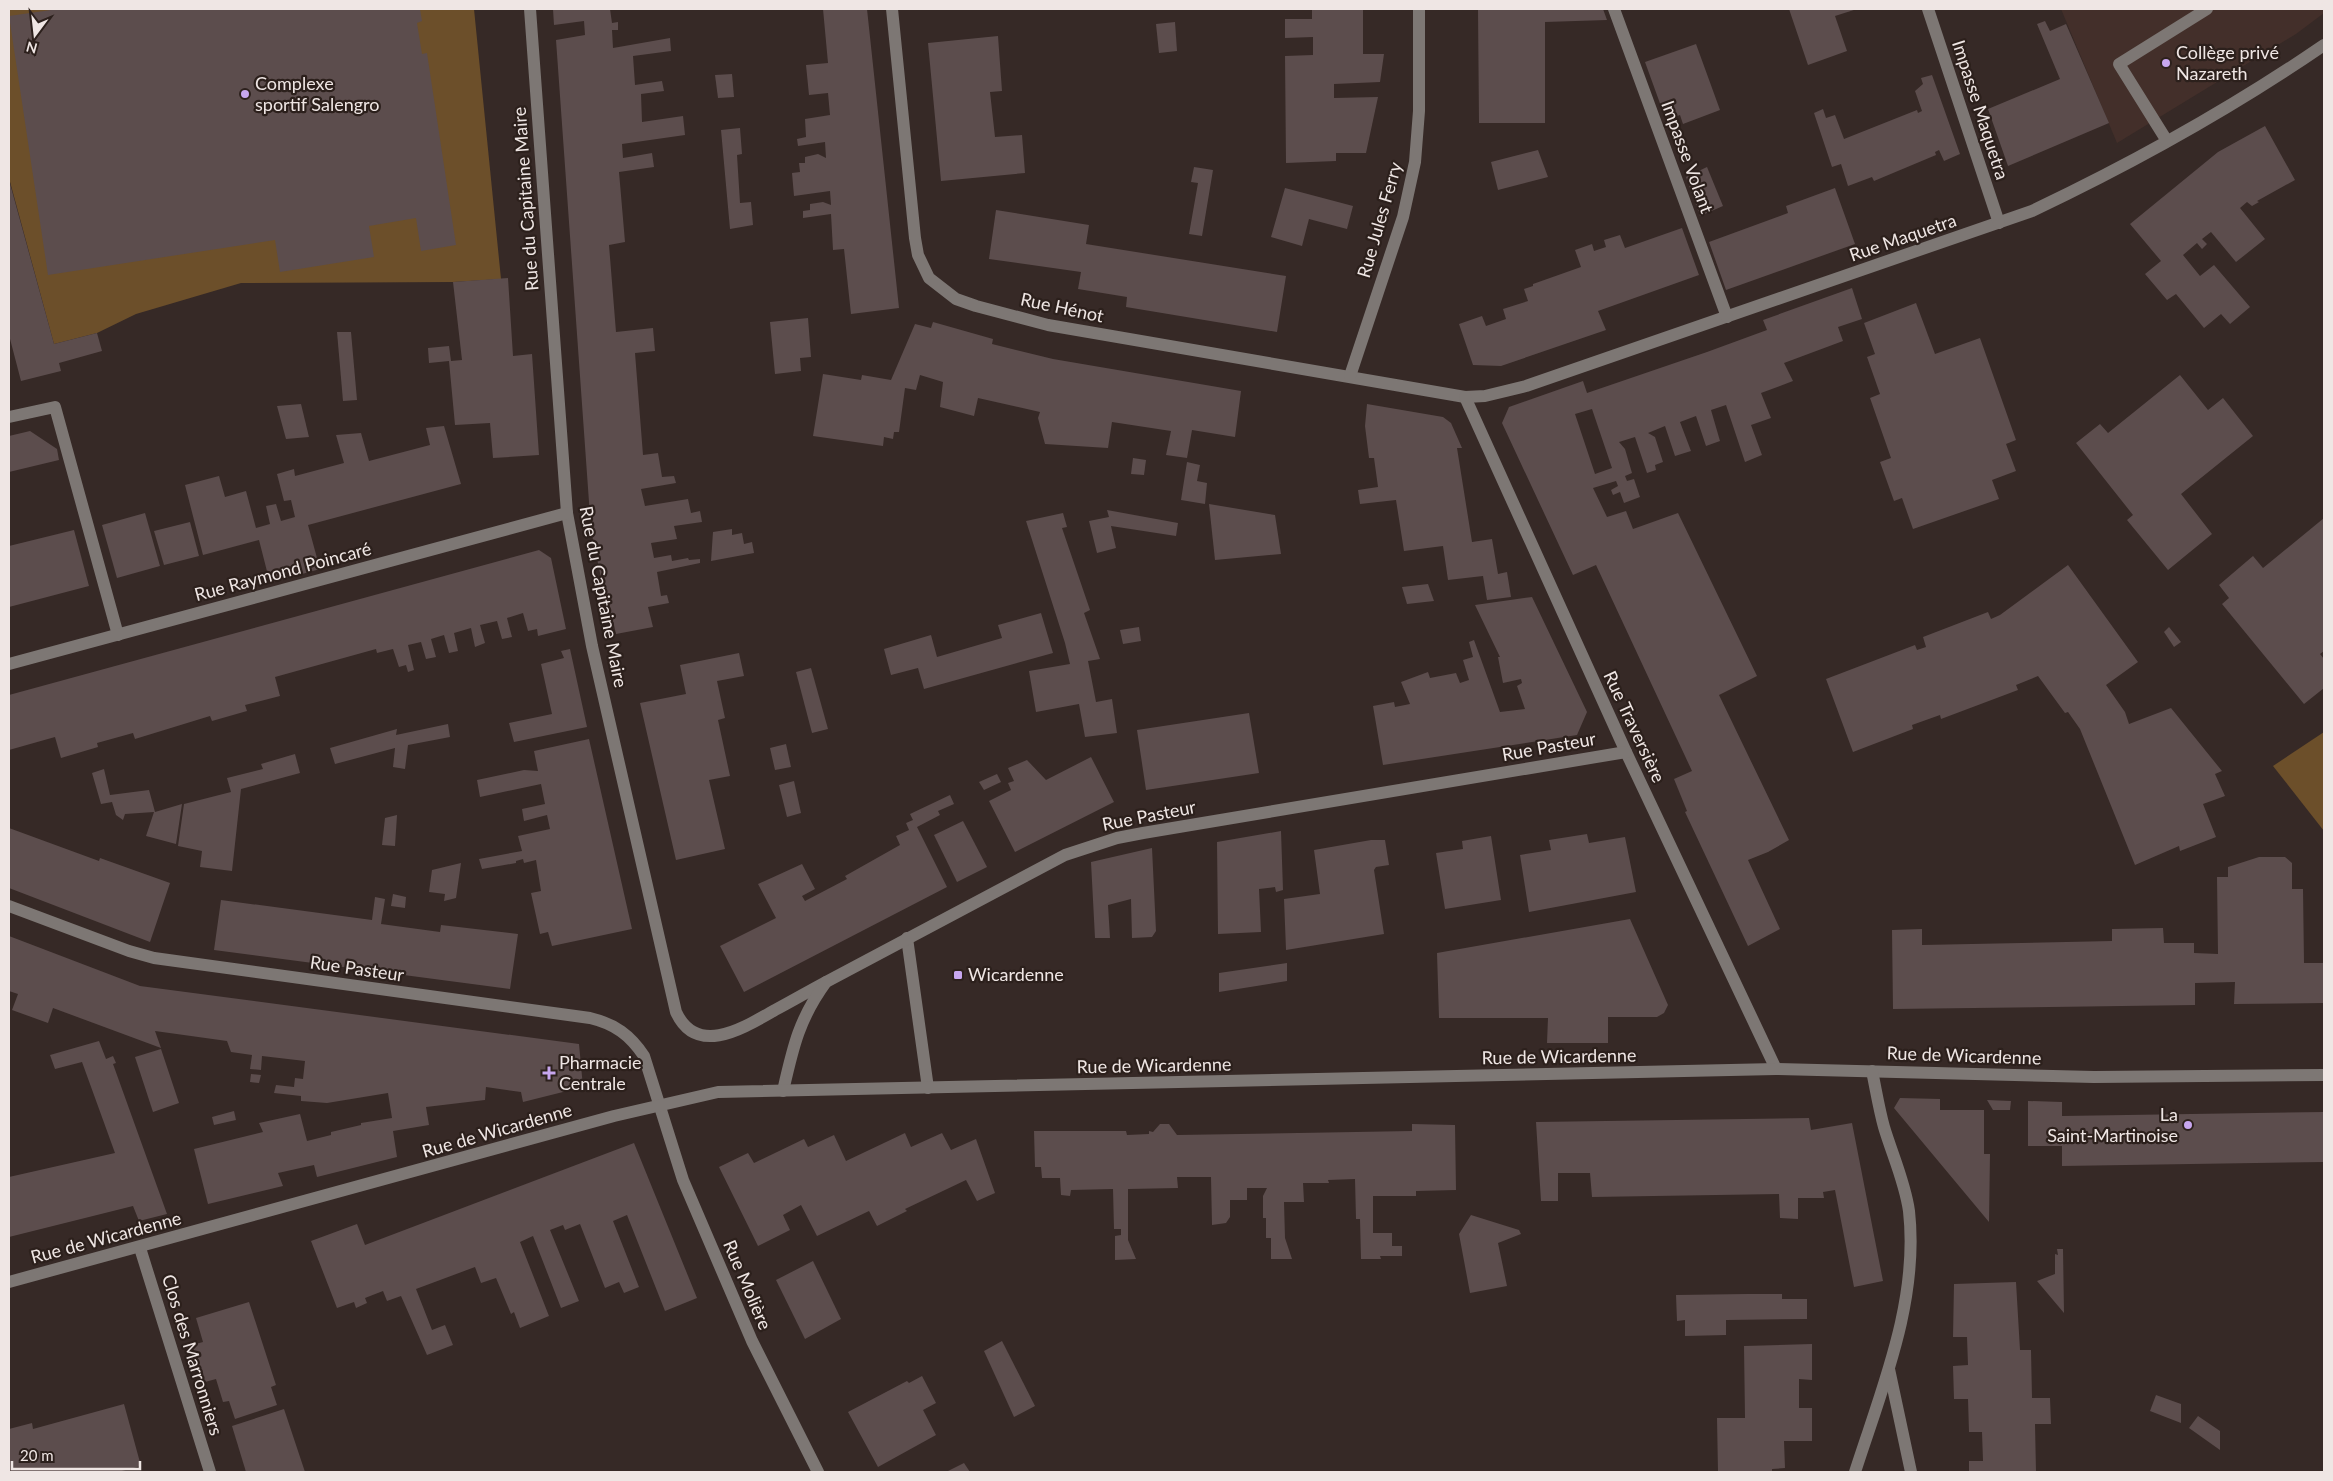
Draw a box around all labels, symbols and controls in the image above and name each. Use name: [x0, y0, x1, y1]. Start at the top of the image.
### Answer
north arrow: [10, 10, 60, 60]
street label: Impasse Maquetra: [1948, 37, 2014, 182]
text: N: [24, 38, 39, 58]
place label: Collège privé Nazareth: [2176, 41, 2279, 84]
marker: Collège privé Nazareth: [2160, 57, 2172, 69]
place label: Complexe sportif Salengro: [255, 72, 379, 115]
marker: Complexe sportif Salengro: [239, 88, 251, 100]
street label: Impasse Volant: [1657, 97, 1719, 217]
street label: Rue du Capitaine Maire: [508, 106, 542, 292]
street label: Rue Jules Ferry: [1352, 159, 1406, 280]
street label: Rue Maquetra: [1846, 208, 1959, 266]
street label: Rue Hénot: [1019, 287, 1106, 327]
street label: Rue du Capitaine Maire: [576, 504, 632, 689]
street label: Rue Raymond Poincaré: [192, 537, 374, 605]
street label: Rue Traversière: [1599, 667, 1670, 786]
street label: Rue Pasteur: [1500, 727, 1598, 765]
street label: Rue Pasteur: [1100, 795, 1198, 835]
street label: Rue Pasteur: [309, 951, 406, 986]
place label: Wicardenne: [968, 963, 1064, 985]
marker: Wicardenne: [952, 969, 964, 981]
street label: Rue de Wicardenne: [1886, 1041, 2042, 1069]
street label: Rue de Wicardenne: [1481, 1044, 1637, 1068]
place label: Pharmacie Centrale: [559, 1051, 641, 1094]
street label: Rue de Wicardenne: [1076, 1053, 1232, 1077]
marker: Pharmacie Centrale: [543, 1067, 555, 1079]
street label: Rue de Wicardenne: [419, 1098, 574, 1162]
place label: La Saint-Martinoise: [2047, 1103, 2178, 1146]
marker: La Saint-Martinoise: [2182, 1119, 2194, 1131]
street label: Rue de Wicardenne: [28, 1206, 183, 1268]
street label: Rue Molière: [719, 1236, 777, 1333]
street label: Clos des Marronniers: [158, 1271, 228, 1438]
scale bar: [12, 1438, 140, 1470]
text: 20 m: [20, 1446, 54, 1464]

